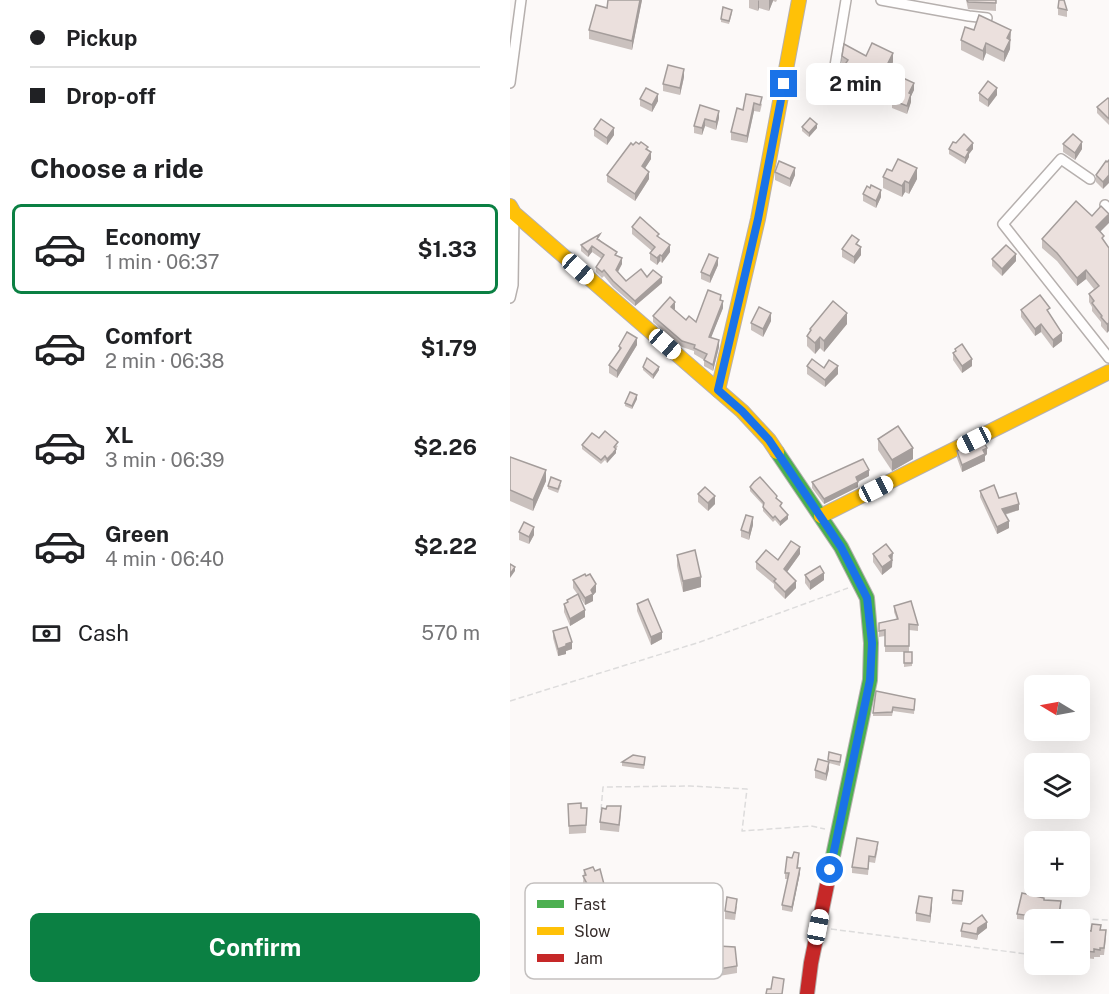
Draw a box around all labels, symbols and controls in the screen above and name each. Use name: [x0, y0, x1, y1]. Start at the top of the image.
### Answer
text: Pickup: [66, 25, 137, 51]
callout: 2 min: [805, 63, 904, 105]
route end: [770, 70, 797, 97]
text: 2 min: [829, 72, 882, 96]
text: Drop-off: [66, 83, 156, 109]
text: Choose a ride: [30, 152, 204, 184]
icon: car: [33, 222, 87, 276]
text: Economy: [105, 224, 201, 250]
text: $1.33: [417, 236, 477, 262]
text: 1 min · 06:37: [105, 250, 219, 274]
car: [559, 250, 597, 288]
icon: car: [33, 321, 87, 375]
text: Comfort: [105, 323, 192, 349]
car: [646, 325, 684, 363]
text: $1.79: [420, 335, 477, 361]
text: 2 min · 06:38: [105, 349, 224, 373]
icon: car: [33, 420, 87, 474]
text: XL: [105, 422, 133, 448]
car: [954, 424, 994, 456]
text: $2.26: [413, 434, 477, 460]
text: 3 min · 06:39: [105, 448, 225, 472]
car: [856, 473, 896, 505]
icon: car: [33, 519, 87, 573]
text: Green: [105, 521, 169, 547]
text: $2.22: [414, 533, 477, 559]
text: 4 min · 06:40: [105, 547, 224, 571]
icon: cash: [30, 617, 63, 650]
text: Cash: [78, 620, 129, 646]
text: 570 m: [421, 621, 480, 645]
north arrow: [1024, 675, 1090, 741]
map controls: [1024, 675, 1090, 975]
button: layers: [1024, 753, 1090, 819]
button: +: [1024, 831, 1090, 897]
route start: [816, 856, 843, 883]
legend: [525, 883, 723, 979]
text: Fast: [574, 895, 606, 914]
car: [806, 908, 830, 946]
button: −: [1024, 909, 1090, 975]
button: Confirm: [30, 913, 480, 982]
text: Slow: [574, 922, 611, 941]
text: Jam: [574, 949, 603, 968]

